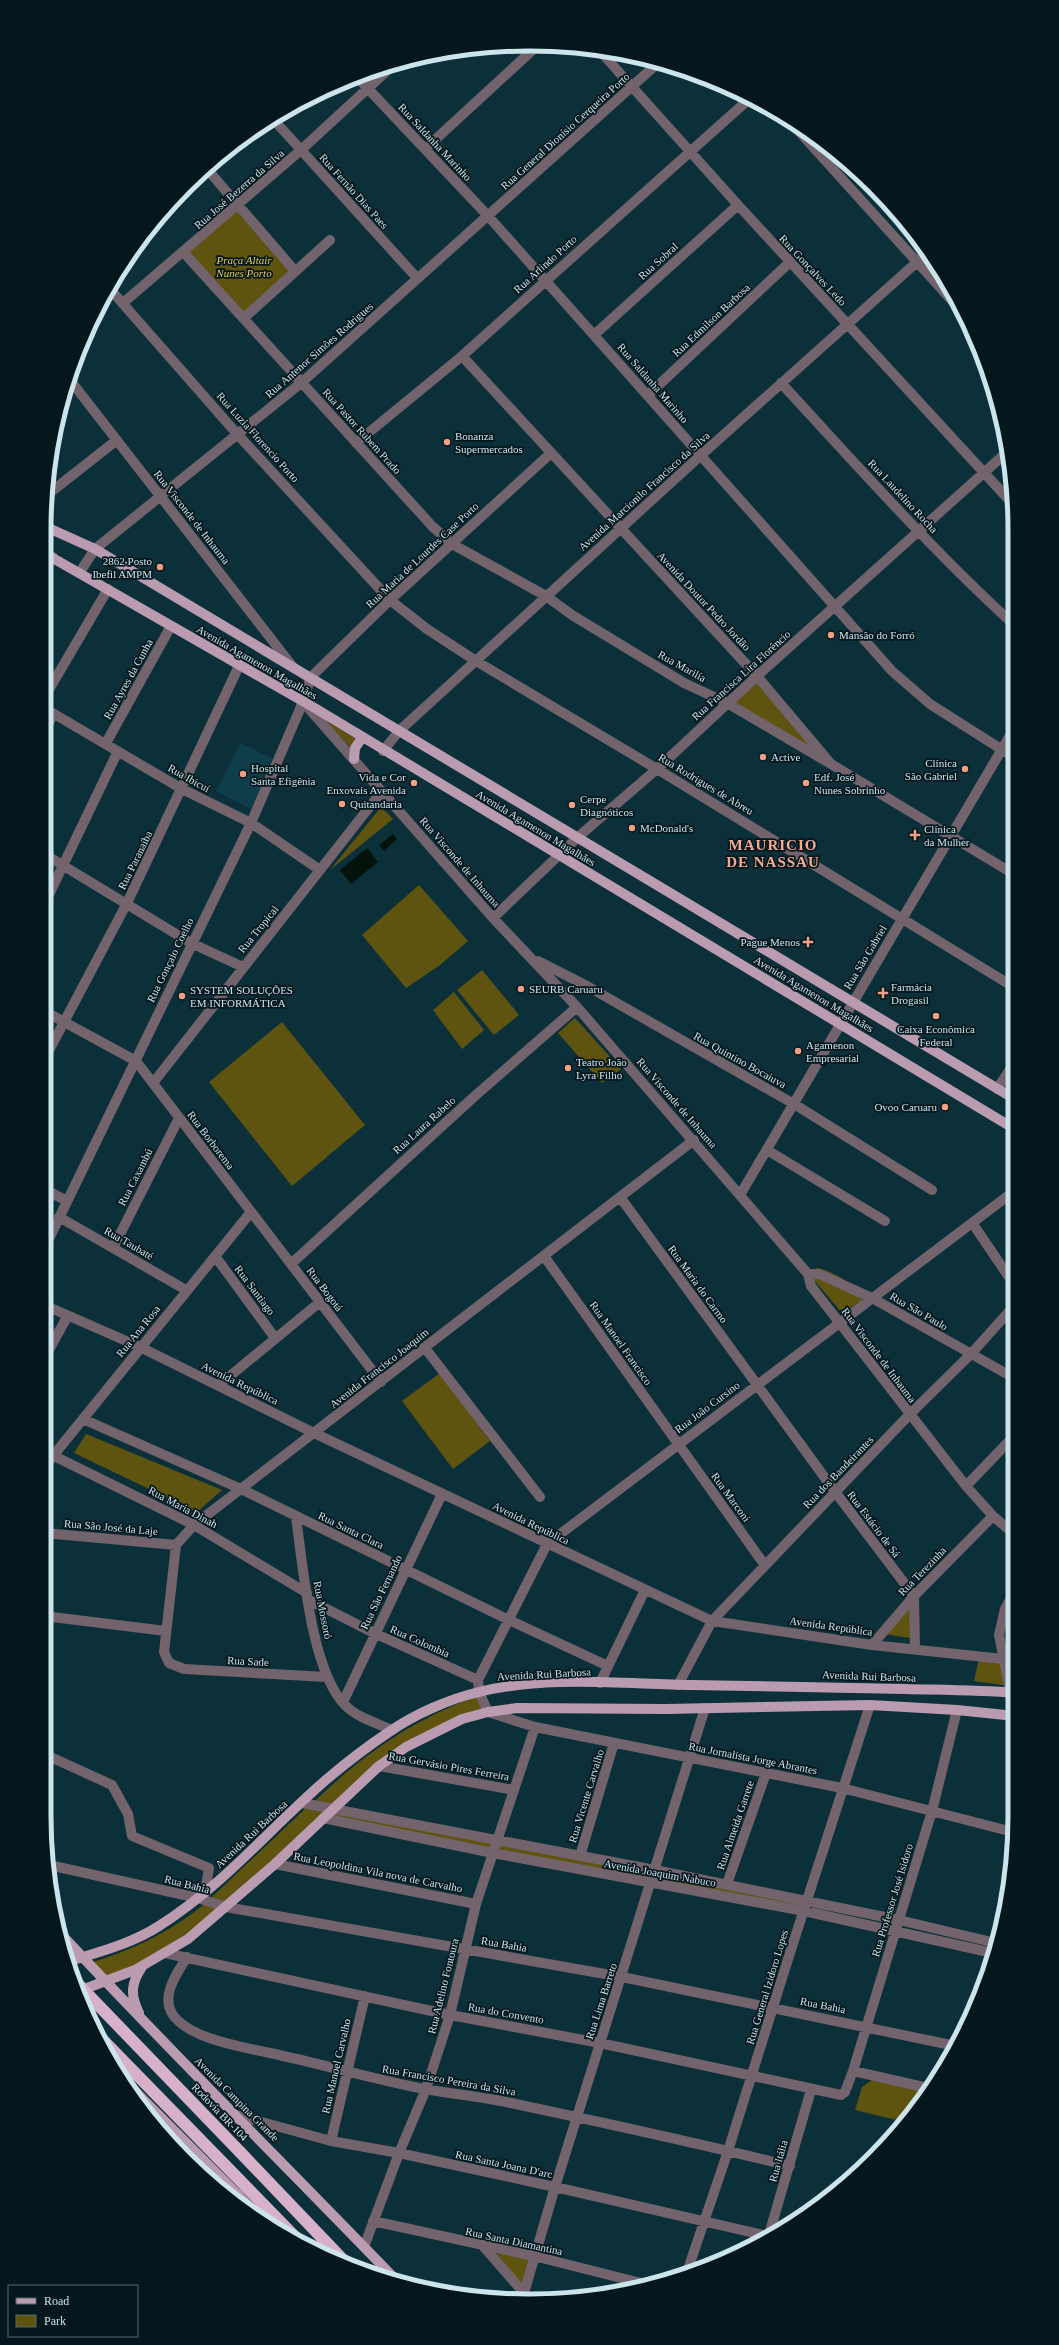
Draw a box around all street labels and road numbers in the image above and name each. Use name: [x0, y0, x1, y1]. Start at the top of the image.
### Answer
street label: Rua General Dionísio Cerqueira Porto: [498, 70, 632, 192]
street label: Rua Saldanha Marinho: [396, 101, 474, 184]
street label: Rua José Bezerra da Silva: [192, 147, 286, 231]
street label: Rua Fernão Dias Paes: [317, 151, 391, 231]
street label: Rua Arlindo Porto: [511, 232, 579, 295]
street label: Rua Gonçalves Ledo: [777, 232, 849, 308]
street label: Rua Sobral: [636, 240, 680, 282]
street label: Rua Edmilson Barbosa: [670, 281, 752, 359]
street label: Rua Antenor Simões Rodrigues: [263, 300, 375, 400]
street label: Rua Saldanha Marinho: [615, 341, 691, 426]
street label: Rua Pastor Rubem Prado: [320, 386, 404, 477]
street label: Rua Luzia Florencio Porto: [214, 390, 302, 485]
street label: Avenida Marcionilo Francisco da Silva: [576, 429, 712, 553]
street label: Rua Laudelino Rocha: [866, 457, 940, 535]
street label: Rua Visconde de Inhauma: [152, 468, 232, 566]
street label: Rua Maria de Lourdes Case Porto: [363, 499, 481, 610]
street label: Avenida Doutor Pedro Jordão: [655, 549, 753, 653]
street label: Avenida Agamenon Magalhães: [195, 622, 319, 702]
street label: Rua Francisca Lira Florêncio: [689, 627, 793, 722]
street label: Rua Ayres da Cunha: [101, 637, 155, 721]
street label: Rua Marilía: [656, 648, 708, 684]
street label: Rua Rodrigues de Abreu: [656, 751, 756, 817]
street label: Rua Ibicuí: [166, 762, 212, 794]
street label: Avenida Agamenon Magalhães: [474, 788, 598, 868]
street label: Rua Visconde de Inhauma: [418, 814, 502, 910]
street label: Rua Paranaíba: [116, 829, 154, 891]
street label: Rua Tropical: [235, 903, 281, 955]
street label: Rua Gonçalo Coelho: [144, 915, 196, 1004]
street label: Rua São Gabriel: [841, 923, 889, 991]
street label: Avenida Agamenon Magalhães: [752, 954, 876, 1034]
street label: Rua Quintino Bocaiuva: [692, 1030, 788, 1090]
street label: Rua Visconde de Inhauma: [635, 1055, 719, 1151]
street label: Rua Laura Rabelo: [390, 1093, 458, 1156]
street label: Rua Borborema: [185, 1108, 237, 1172]
street label: Rua Caxambú: [115, 1146, 155, 1208]
street label: Rua Taubaté: [102, 1224, 156, 1262]
street label: Rua Maria do Carmo: [666, 1243, 731, 1326]
street label: Rua Santiago: [232, 1263, 278, 1318]
street label: Rua Bogotá: [304, 1265, 346, 1314]
street label: Rua São Paulo: [888, 1290, 950, 1333]
street label: Rua Manoel Francisco: [588, 1299, 655, 1388]
street label: Rua Ana Rosa: [114, 1303, 163, 1359]
street label: Rua Visconde de Inhauma: [839, 1305, 919, 1405]
street label: Avenida Francisco Joaquim: [327, 1325, 431, 1410]
street label: Avenida República: [200, 1359, 280, 1407]
street label: Rua João Cursino: [672, 1378, 742, 1435]
street label: Rua dos Bandeirantes: [800, 1433, 876, 1511]
street label: Rua Marconi: [709, 1470, 753, 1524]
street label: Rua Maria Dinah: [146, 1484, 220, 1530]
street label: Rua Estácio de Sá: [845, 1489, 903, 1560]
street label: Avenida República: [491, 1499, 571, 1547]
street label: Rua Santa Clara: [316, 1509, 386, 1551]
street label: Rua São José da Laje: [64, 1517, 158, 1537]
street label: Rua Terezinha: [896, 1544, 948, 1598]
street label: Rua São Fernando: [358, 1552, 404, 1631]
street label: Rua Mossoró: [311, 1580, 335, 1641]
street label: Avenida República: [789, 1614, 873, 1638]
street label: Rua Colombia: [388, 1623, 452, 1660]
street label: Rua Sade: [227, 1654, 269, 1668]
street label: Avenida Rui Barbosa: [497, 1666, 591, 1682]
street label: Avenida Rui Barbosa: [822, 1668, 916, 1684]
street label: Rua Jornalista Jorge Abrantes: [688, 1740, 818, 1776]
street label: Rua Vicente Carvalho: [566, 1747, 606, 1844]
street label: Rua Gervásio Pires Ferreira: [388, 1749, 510, 1783]
street label: Rua Almeida Garrete: [714, 1779, 756, 1871]
street label: Avenida Rui Barbosa: [213, 1798, 290, 1870]
street label: Rua Professor José Isidoro: [869, 1842, 915, 1958]
street label: Rua Leopoldina Vila nova de Carvalho: [293, 1850, 464, 1894]
street label: Avenida Joaquim Nabuco: [603, 1857, 717, 1889]
street label: Rua Bahia: [163, 1873, 211, 1895]
street label: Rua General Izidoro Lopes: [744, 1928, 790, 2046]
street label: Rua Bahia: [480, 1934, 528, 1954]
street label: Rua Adelino Fontoura: [425, 1937, 461, 2035]
street label: Rua Lima Barreto: [583, 1961, 619, 2041]
street label: Rua Bahia: [799, 1995, 847, 2015]
street label: Rua do Convento: [467, 2000, 545, 2026]
street label: Rua Manoel Carvalho: [319, 2017, 353, 2115]
street label: Avenida Campina Grande: [192, 2054, 282, 2144]
street label: Rua Francisco Pereira da Silva: [381, 2062, 517, 2098]
street label: Rodovia BR-104: [190, 2081, 251, 2143]
street label: Rua Itália: [766, 2139, 790, 2183]
street label: Rua Santa Joana D'arc: [454, 2148, 554, 2180]
street label: Rua Santa Diamantina: [464, 2225, 564, 2257]

